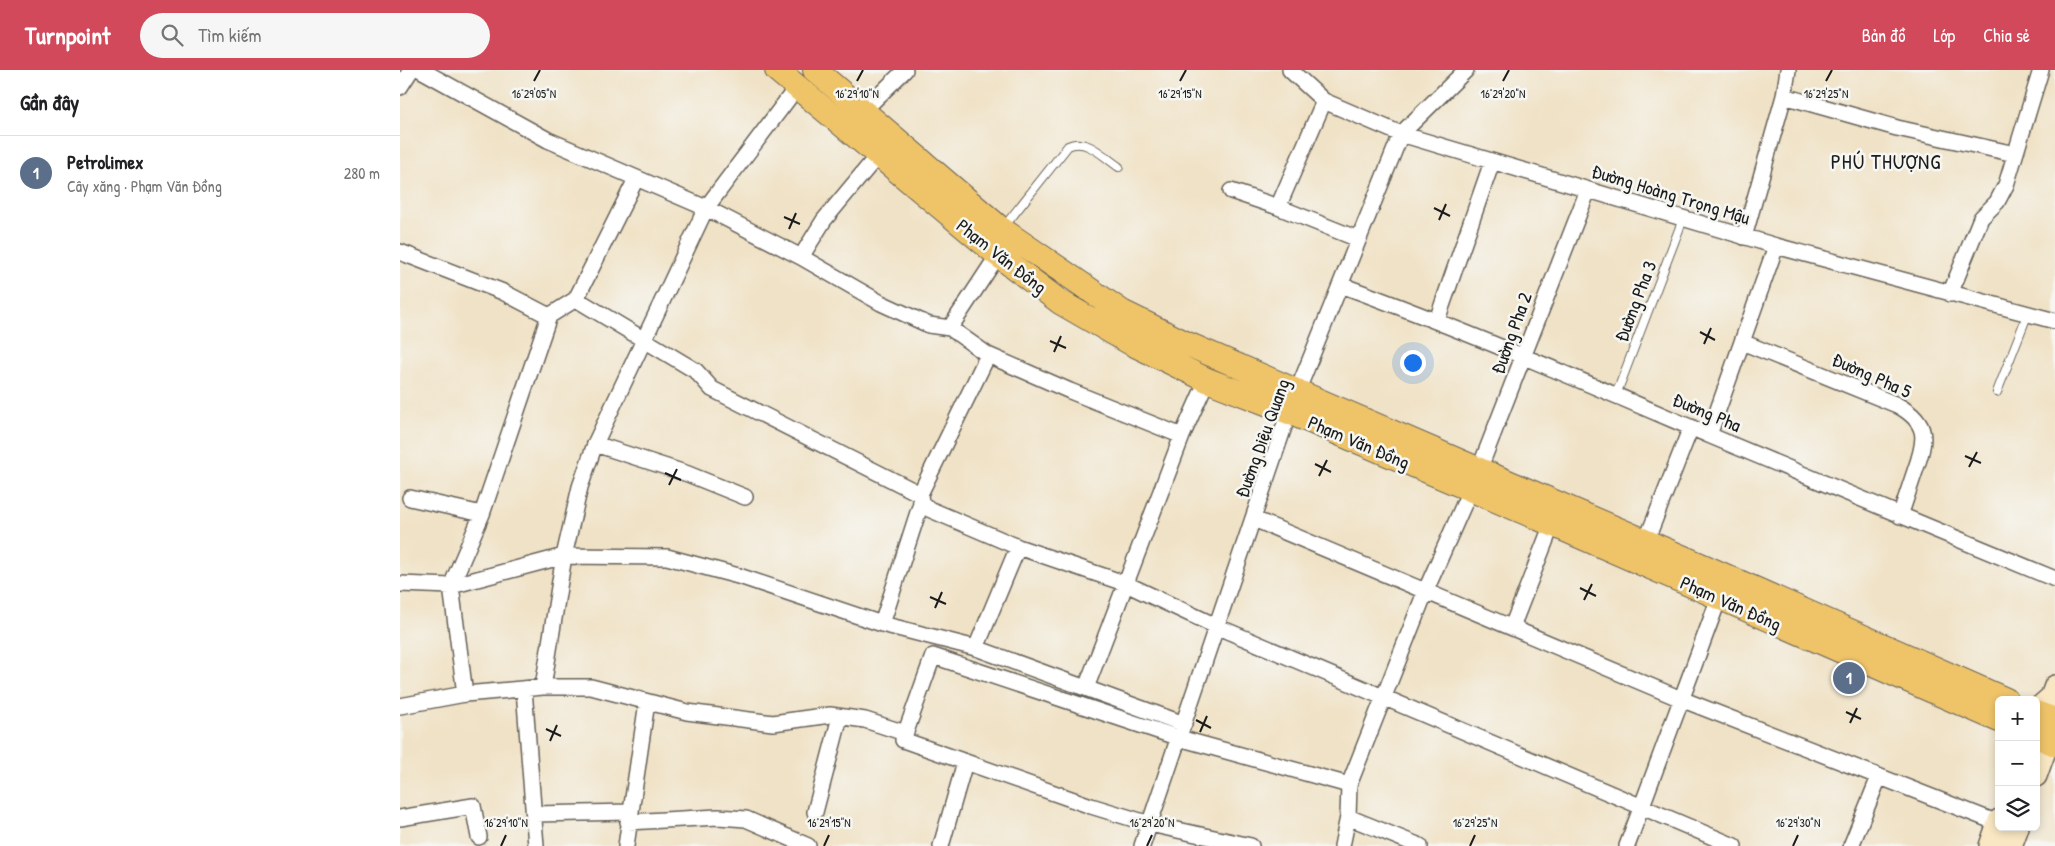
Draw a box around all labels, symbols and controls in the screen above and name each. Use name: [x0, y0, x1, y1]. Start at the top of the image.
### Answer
search box: [140, 13, 490, 58]
text: Turnpoint: [25, 19, 110, 51]
icon: search: [158, 21, 186, 49]
text: Tìm kiếm: [198, 22, 261, 48]
text: Bản đồ: [1862, 23, 1906, 48]
text: Lớp: [1934, 23, 1955, 48]
text: Chia sẻ: [1983, 23, 2030, 48]
text: 16°29'05"N: [512, 85, 556, 102]
text: 16°29'10"N: [835, 85, 879, 102]
text: 16°29'15"N: [1158, 85, 1202, 102]
text: 16°29'20"N: [1481, 85, 1525, 102]
text: 16°29'25"N: [1804, 85, 1848, 102]
text: Gần đây: [20, 88, 79, 117]
district label: PHÚ THƯỢNG: [1831, 147, 1941, 176]
text: Petrolimex: [67, 149, 144, 175]
street label: Đường Hoàng Trọng Mậu: [1589, 158, 1754, 231]
text: 1: [33, 162, 39, 184]
text: 280 m: [344, 162, 380, 184]
text: Cây xăng · Phạm Văn Đồng: [67, 175, 222, 197]
street label: Phạm Văn Đồng: [951, 212, 1053, 300]
street label: Đường Pha 3: [1608, 257, 1662, 345]
street label: Đường Pha 2: [1484, 289, 1538, 377]
street label: Đường Pha 5: [1828, 346, 1916, 404]
your location: [1400, 350, 1426, 376]
street label: Đường Diệu Quang: [1228, 375, 1296, 501]
street label: Đường Pha: [1669, 386, 1746, 438]
street label: Phạm Văn Đồng: [1304, 409, 1414, 475]
street label: Phạm Văn Đồng: [1676, 569, 1786, 637]
pin: 1: [1833, 659, 1865, 697]
map controls: [1995, 696, 2040, 831]
button: +: [1995, 696, 2040, 741]
button: −: [1995, 741, 2040, 786]
button: layers: [1995, 786, 2040, 831]
text: 16°29'10"N: [484, 814, 528, 831]
text: 16°29'15"N: [807, 814, 851, 831]
text: 16°29'20"N: [1130, 814, 1174, 831]
text: 16°29'25"N: [1453, 814, 1497, 831]
text: 16°29'30"N: [1776, 814, 1820, 831]

